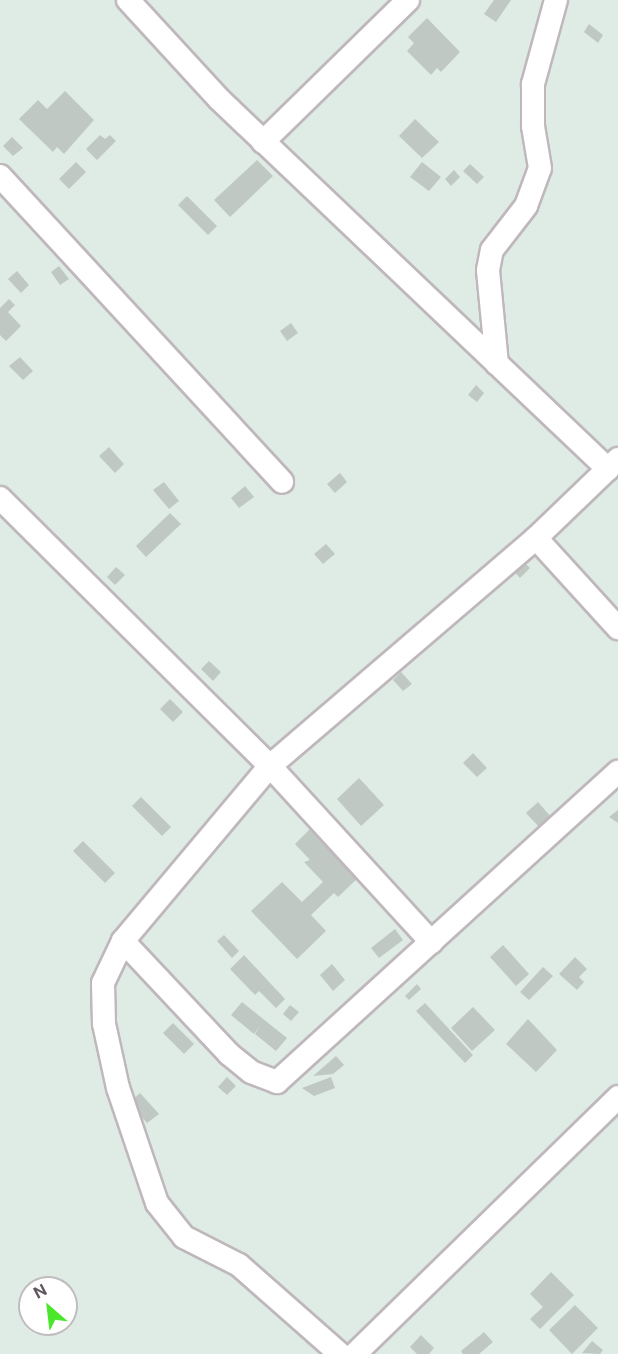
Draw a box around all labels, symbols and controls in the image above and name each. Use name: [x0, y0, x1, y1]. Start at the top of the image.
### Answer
north arrow: [18, 1276, 78, 1336]
text: N: [30, 1280, 50, 1303]

